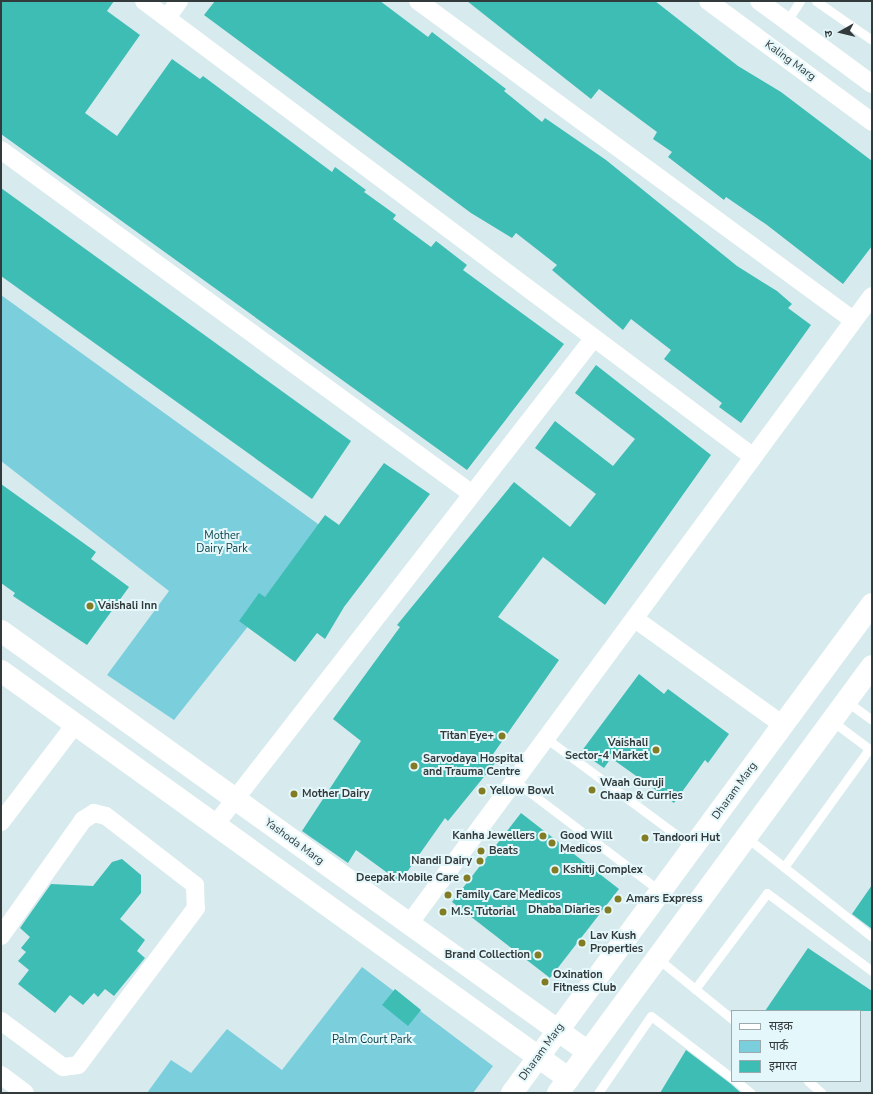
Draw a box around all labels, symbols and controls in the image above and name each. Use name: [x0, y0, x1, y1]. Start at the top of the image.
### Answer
north arrow: [821, 12, 861, 52]
text: उ: [821, 30, 836, 38]
street label: Kaling Marg: [762, 38, 818, 84]
park label: Mother Dairy Park: [196, 530, 248, 556]
place label: Vaishali Inn: [98, 599, 157, 613]
marker: Vaishali Inn: [85, 601, 95, 611]
place label: Titan Eye+: [440, 729, 494, 743]
marker: Titan Eye+: [497, 731, 507, 741]
place label: Vaishali Sector-4 Market: [565, 737, 648, 763]
marker: Vaishali Sector-4 Market: [651, 745, 661, 755]
place label: Sarvodaya Hospital and Trauma Centre: [423, 753, 523, 779]
marker: Sarvodaya Hospital and Trauma Centre: [408, 760, 420, 772]
street label: Dharam Marg: [710, 760, 760, 822]
place label: Waah Guruji Chaap & Curries: [600, 777, 683, 803]
place label: Yellow Bowl: [490, 784, 554, 798]
marker: Waah Guruji Chaap & Curries: [587, 785, 597, 795]
marker: Yellow Bowl: [477, 786, 487, 796]
place label: Mother Dairy: [302, 787, 369, 801]
marker: Mother Dairy: [289, 789, 299, 799]
street label: Yashoda Marg: [262, 816, 326, 868]
place label: Kanha Jewellers: [452, 829, 535, 843]
place label: Good Will Medicos: [560, 830, 612, 856]
marker: Kanha Jewellers: [538, 831, 548, 841]
place label: Tandoori Hut: [653, 831, 720, 845]
marker: Tandoori Hut: [640, 833, 650, 843]
marker: Good Will Medicos: [547, 838, 557, 848]
place label: Beats: [489, 844, 518, 858]
marker: Beats: [476, 846, 486, 856]
place label: Nandi Dairy: [411, 854, 472, 868]
marker: Nandi Dairy: [475, 856, 485, 866]
place label: Kshitij Complex: [563, 863, 643, 877]
marker: Kshitij Complex: [550, 865, 560, 875]
place label: Deepak Mobile Care: [356, 871, 459, 885]
marker: Deepak Mobile Care: [462, 873, 472, 883]
place label: Family Care Medicos: [456, 888, 561, 902]
marker: Family Care Medicos: [443, 890, 453, 900]
place label: Amars Express: [626, 892, 703, 906]
marker: Amars Express: [613, 894, 623, 904]
place label: Dhaba Diaries: [528, 903, 600, 917]
place label: M.S. Tutorial: [451, 905, 515, 919]
marker: Dhaba Diaries: [603, 905, 613, 915]
marker: M.S. Tutorial: [438, 907, 448, 917]
place label: Lav Kush Properties: [590, 930, 643, 956]
marker: Lav Kush Properties: [577, 938, 587, 948]
place label: Brand Collection: [445, 948, 530, 962]
marker: Brand Collection: [533, 950, 543, 960]
place label: Oxination Fitness Club: [553, 969, 616, 995]
marker: Oxination Fitness Club: [540, 977, 550, 987]
legend: [731, 1010, 861, 1082]
text: सड़क: [769, 1018, 793, 1034]
street label: Dharam Marg: [517, 1021, 567, 1083]
park label: Palm Court Park: [332, 1033, 412, 1047]
text: पार्क: [769, 1038, 788, 1054]
text: इमारत: [769, 1058, 797, 1074]

